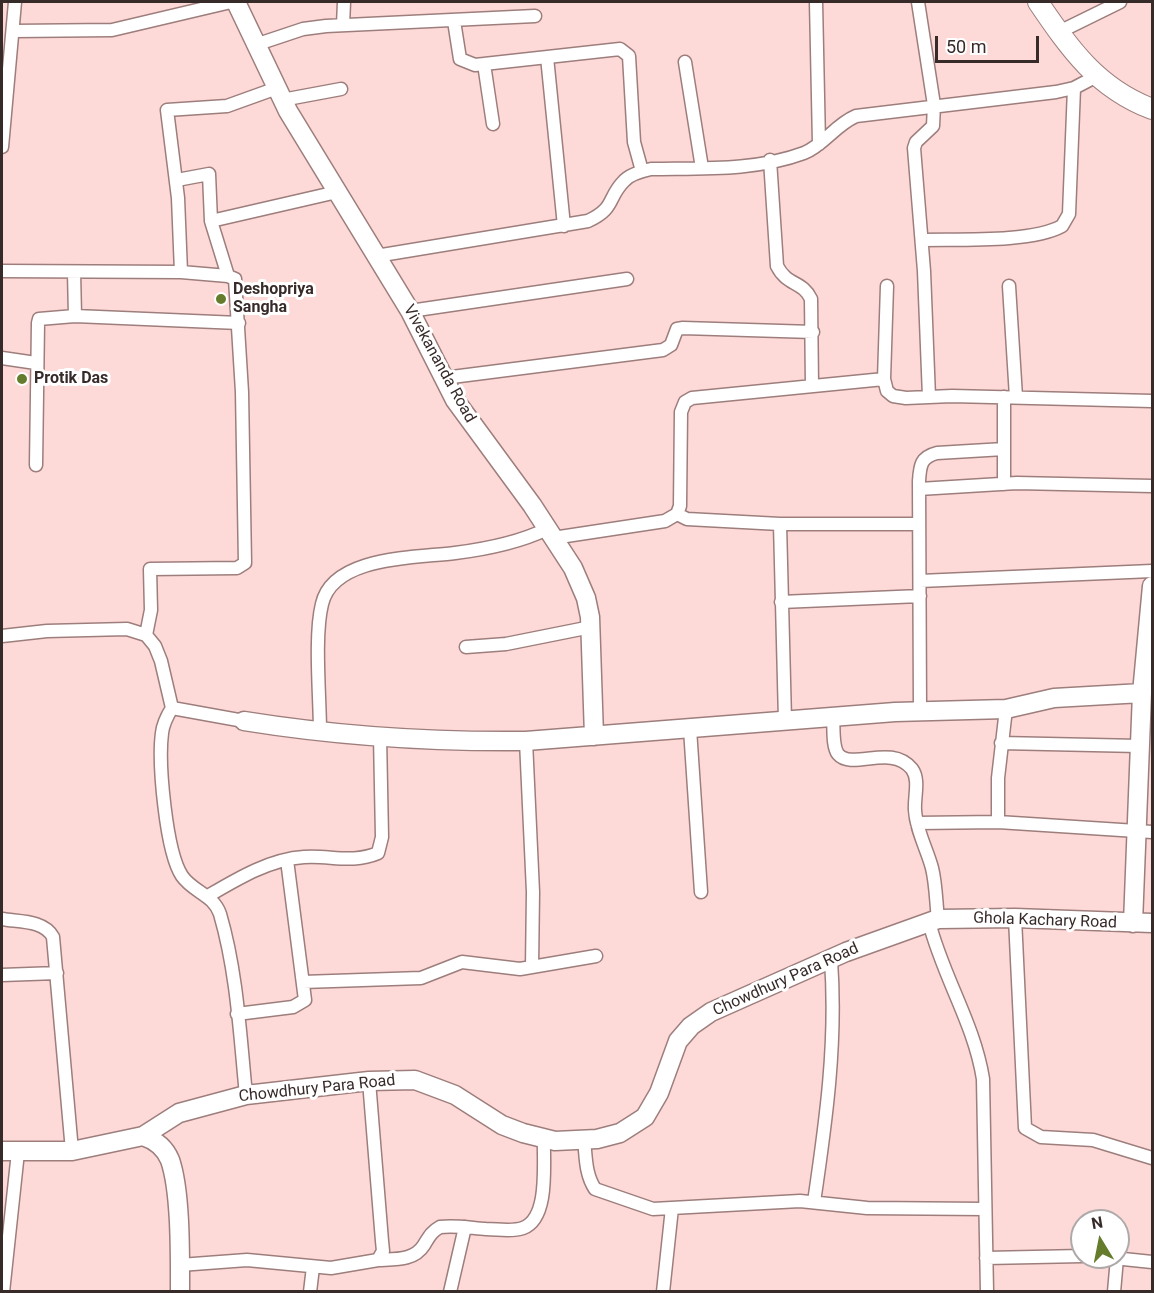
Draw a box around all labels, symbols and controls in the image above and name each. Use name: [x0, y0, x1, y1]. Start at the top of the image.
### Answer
scale bar: [938, 24, 1042, 62]
text: 50 m: [946, 36, 986, 57]
place label: Deshopriya Sangha: [233, 280, 314, 318]
marker: Deshopriya Sangha: [214, 292, 228, 306]
street label: Vivekananda Road: [399, 302, 479, 426]
place label: Protik Das: [34, 369, 108, 389]
marker: Protik Das: [15, 372, 29, 386]
street label: Ghola Kachary Road: [973, 909, 1117, 933]
street label: Chowdhury Para Road: [710, 939, 862, 1021]
street label: Chowdhury Para Road: [238, 1071, 396, 1107]
north arrow: [1070, 1209, 1130, 1269]
text: N: [1090, 1212, 1104, 1233]

